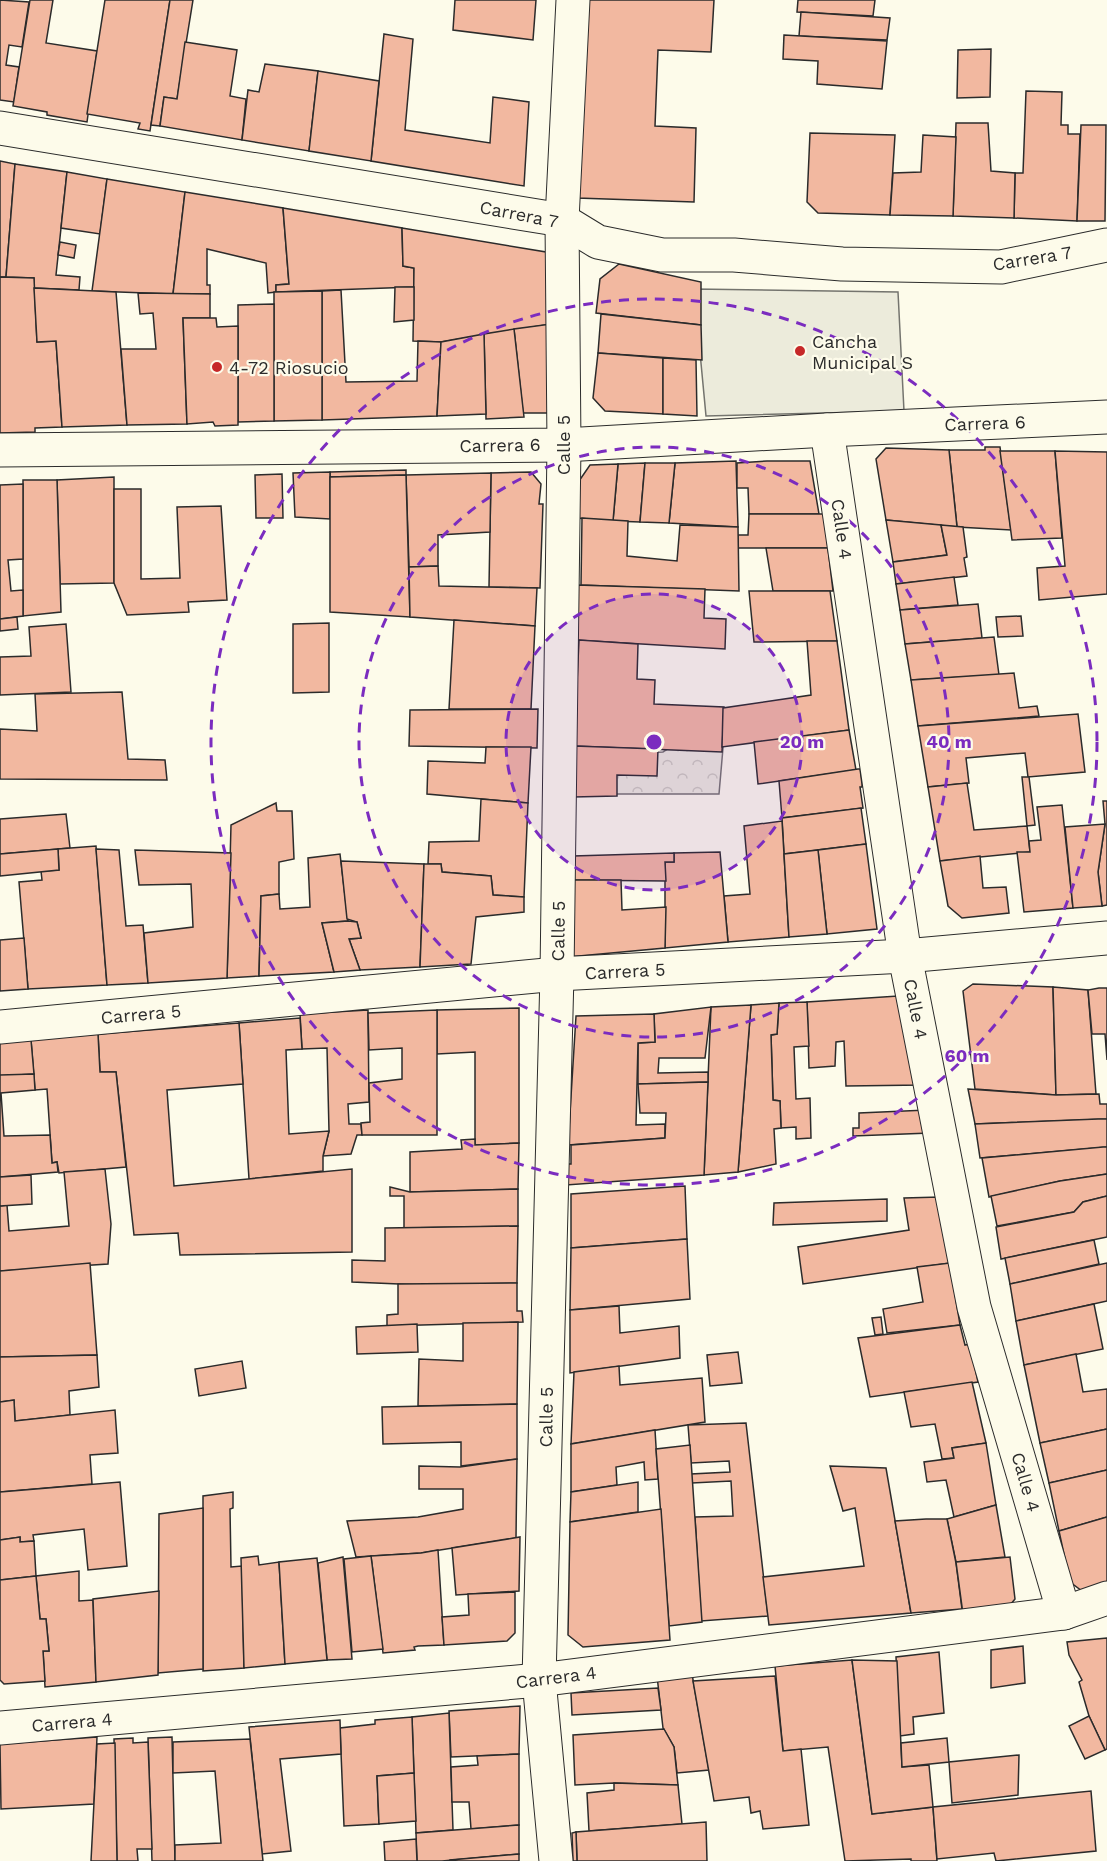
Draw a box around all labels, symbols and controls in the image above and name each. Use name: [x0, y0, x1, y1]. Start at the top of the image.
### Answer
street label: Carrera 7: [478, 196, 560, 232]
street label: Carrera 7: [991, 241, 1073, 275]
place label: Cancha Municipal S: [812, 331, 913, 373]
marker: Cancha Municipal S: [793, 344, 807, 358]
place label: 4-72 Riosucio: [229, 357, 349, 378]
marker: 4-72 Riosucio: [210, 360, 224, 374]
street label: Carrera 6: [944, 411, 1026, 435]
street label: Calle 5: [553, 415, 574, 475]
street label: Carrera 6: [459, 434, 541, 456]
street label: Calle 4: [827, 497, 857, 561]
text: 20 m: [780, 731, 824, 752]
text: 40 m: [926, 731, 972, 752]
centre of rings: [644, 732, 664, 752]
street label: Calle 5: [547, 901, 569, 961]
street label: Carrera 5: [584, 958, 666, 984]
street label: Calle 4: [900, 977, 932, 1041]
street label: Carrera 5: [100, 1000, 182, 1028]
text: 60 m: [945, 1045, 989, 1066]
street label: Calle 5: [535, 1387, 557, 1447]
street label: Calle 4: [1007, 1450, 1045, 1514]
street label: Carrera 4: [514, 1662, 598, 1692]
street label: Carrera 4: [31, 1708, 113, 1736]

